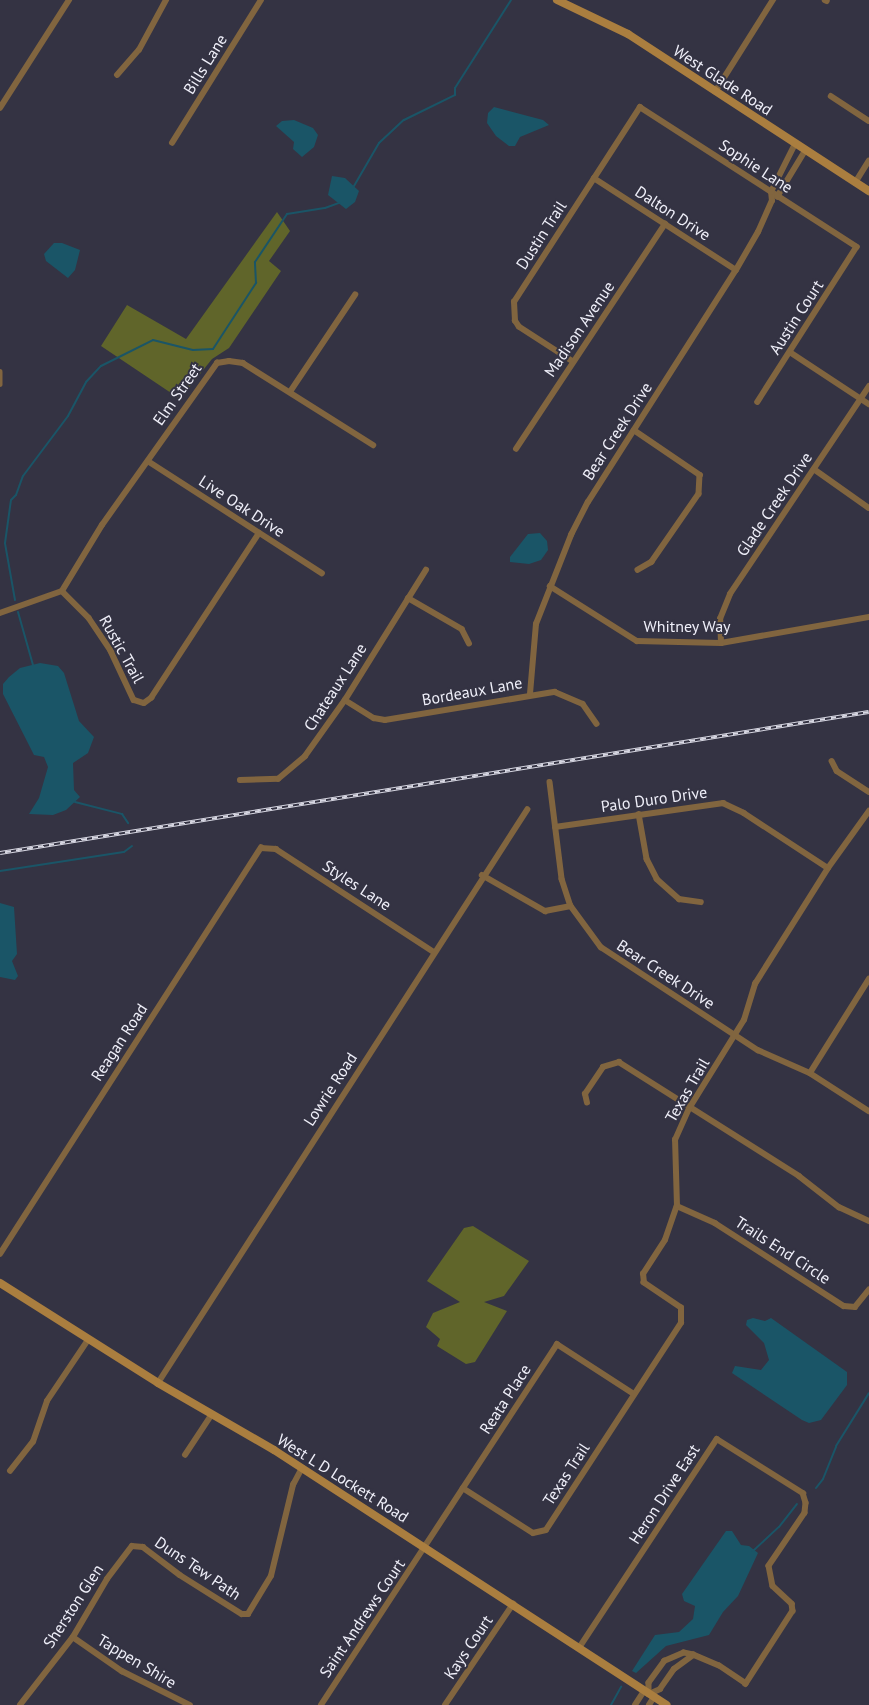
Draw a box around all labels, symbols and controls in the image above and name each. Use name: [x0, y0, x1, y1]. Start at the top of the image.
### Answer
street label: Bills Lane: [179, 31, 231, 97]
street label: West Glade Road: [670, 41, 776, 119]
street label: Sophie Lane: [716, 135, 796, 197]
street label: Dalton Drive: [632, 182, 714, 244]
street label: Dustin Trail: [512, 197, 570, 273]
street label: Austin Court: [765, 276, 827, 358]
street label: Madison Avenue: [540, 277, 618, 381]
street label: Elm Street: [149, 359, 205, 429]
street label: Bear Creek Drive: [578, 378, 656, 484]
street label: Glade Creek Drive: [732, 448, 816, 560]
street label: Live Oak Drive: [195, 471, 289, 541]
street label: Rustic Trail: [95, 611, 149, 687]
street label: Whitney Way: [643, 616, 731, 636]
street label: Chateaux Lane: [299, 639, 371, 735]
street label: Bordeaux Lane: [420, 673, 524, 709]
street label: Palo Duro Drive: [600, 782, 708, 816]
street label: Styles Lane: [319, 856, 395, 914]
street label: Bear Creek Drive: [613, 935, 719, 1013]
street label: Reagan Road: [87, 1000, 151, 1084]
street label: Lowrie Road: [299, 1049, 361, 1129]
street label: Texas Trail: [661, 1054, 713, 1126]
street label: Trails End Circle: [732, 1212, 834, 1288]
street label: Reata Place: [475, 1361, 535, 1437]
street label: West L D Lockett Road: [273, 1430, 413, 1526]
street label: Texas Trail: [539, 1439, 593, 1509]
street label: Heron Drive East: [625, 1441, 703, 1547]
street label: Duns Tew Path: [151, 1532, 245, 1604]
street label: Saint Andrews Court: [315, 1555, 409, 1681]
street label: Sherston Glen: [39, 1561, 107, 1651]
street label: Kays Court: [440, 1611, 496, 1683]
street label: Tappen Shire: [94, 1630, 180, 1692]

